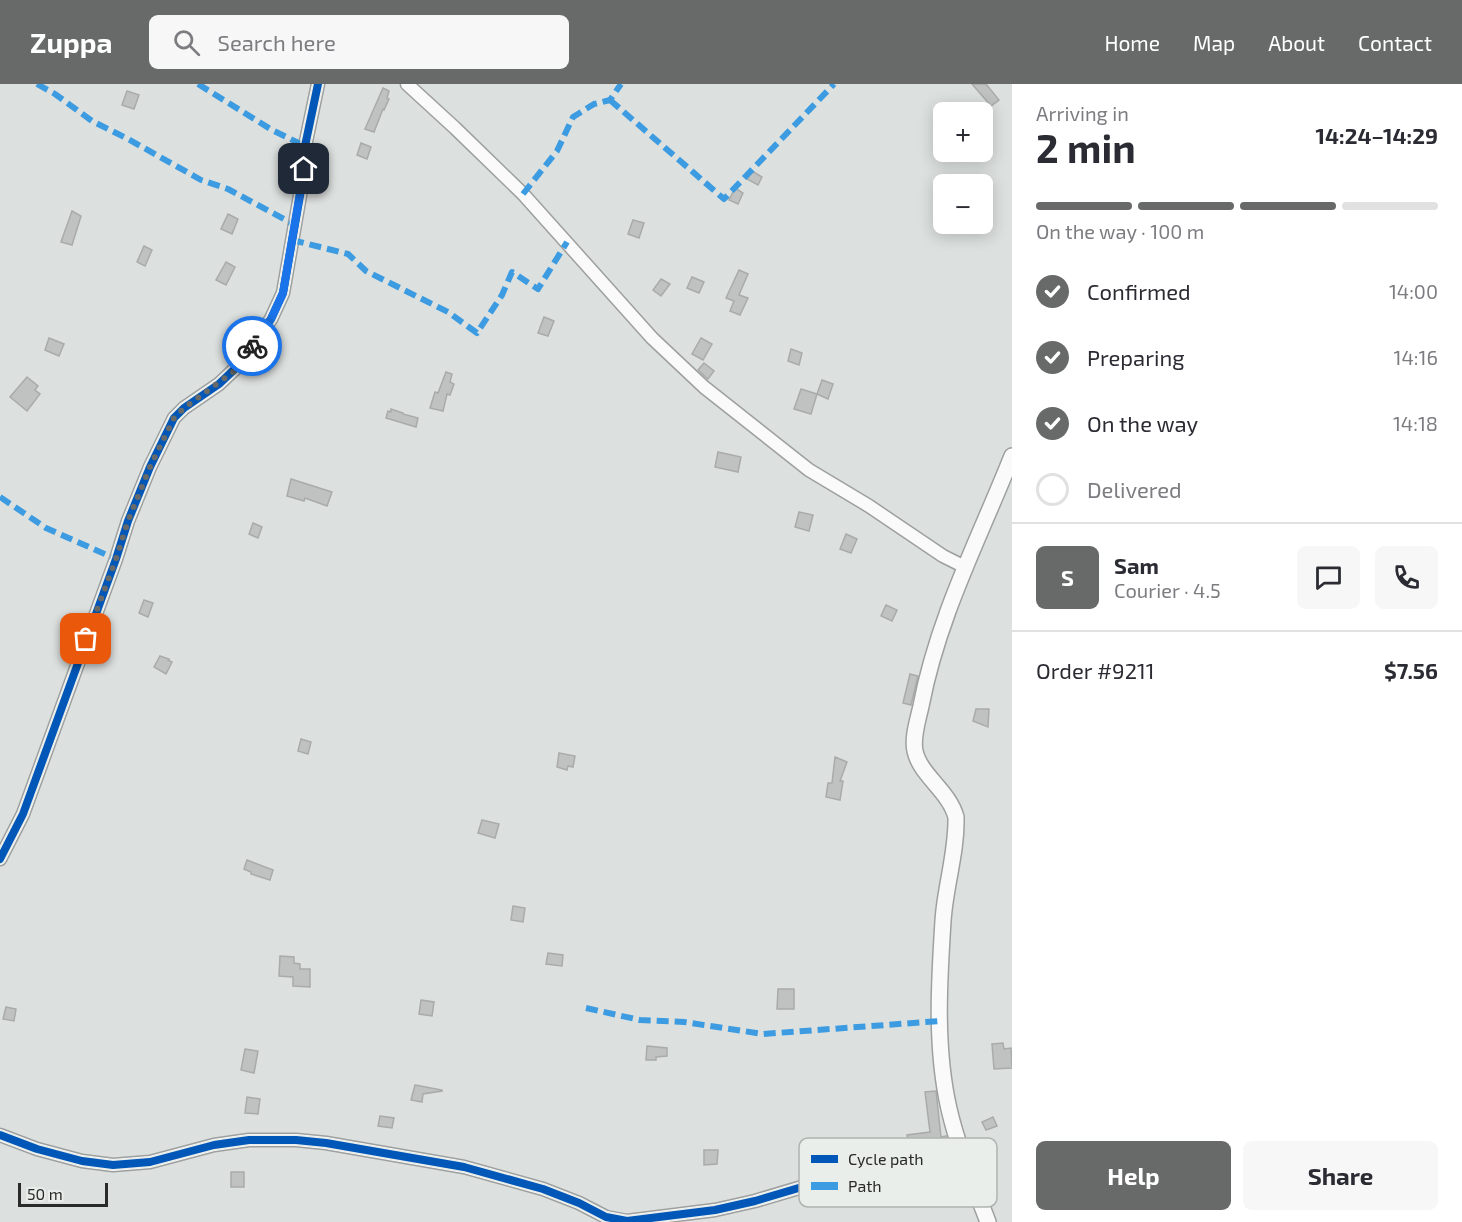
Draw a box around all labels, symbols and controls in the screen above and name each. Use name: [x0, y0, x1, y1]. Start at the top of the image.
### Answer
search box: [149, 15, 569, 69]
text: Zuppa: [30, 25, 113, 59]
icon: search: [170, 26, 203, 59]
text: Search here: [218, 29, 336, 55]
text: Home: [1104, 30, 1160, 55]
text: Map: [1193, 30, 1235, 55]
text: About: [1268, 30, 1325, 55]
text: Contact: [1358, 30, 1432, 55]
text: Arriving in: [1036, 101, 1129, 125]
map controls: [933, 102, 993, 234]
button: +: [933, 102, 993, 162]
text: 14:24–14:29: [1315, 122, 1438, 148]
text: 2 min: [1036, 124, 1136, 171]
pin: [278, 143, 329, 194]
icon: home: [287, 152, 320, 185]
button: −: [933, 174, 993, 234]
text: On the way · 100 m: [1036, 219, 1204, 243]
icon: check: [1036, 275, 1069, 308]
text: Confirmed: [1087, 278, 1191, 304]
text: 14:00: [1389, 279, 1438, 303]
courier: [222, 316, 282, 376]
icon: bike: [236, 330, 269, 363]
icon: check: [1036, 341, 1069, 374]
text: Preparing: [1087, 344, 1185, 370]
text: 14:16: [1394, 345, 1438, 369]
icon: check: [1036, 407, 1069, 440]
text: On the way: [1087, 410, 1198, 436]
text: 14:18: [1393, 411, 1438, 435]
text: Delivered: [1087, 476, 1182, 502]
button: chat: [1297, 546, 1360, 609]
button: phone: [1375, 546, 1438, 609]
text: Sam: [1114, 552, 1159, 578]
text: S: [1061, 564, 1074, 590]
text: Courier · 4.5: [1114, 578, 1221, 602]
pin: [60, 613, 111, 664]
icon: bag: [69, 622, 102, 655]
text: Order #9211: [1036, 657, 1155, 683]
text: $7.56: [1384, 657, 1438, 683]
legend: [799, 1138, 997, 1207]
button: Help: [1036, 1141, 1231, 1210]
button: Share: [1243, 1141, 1438, 1210]
text: Cycle path: [848, 1149, 924, 1168]
text: Path: [848, 1176, 882, 1195]
scale bar: [18, 1180, 108, 1208]
text: 50 m: [27, 1184, 63, 1203]

